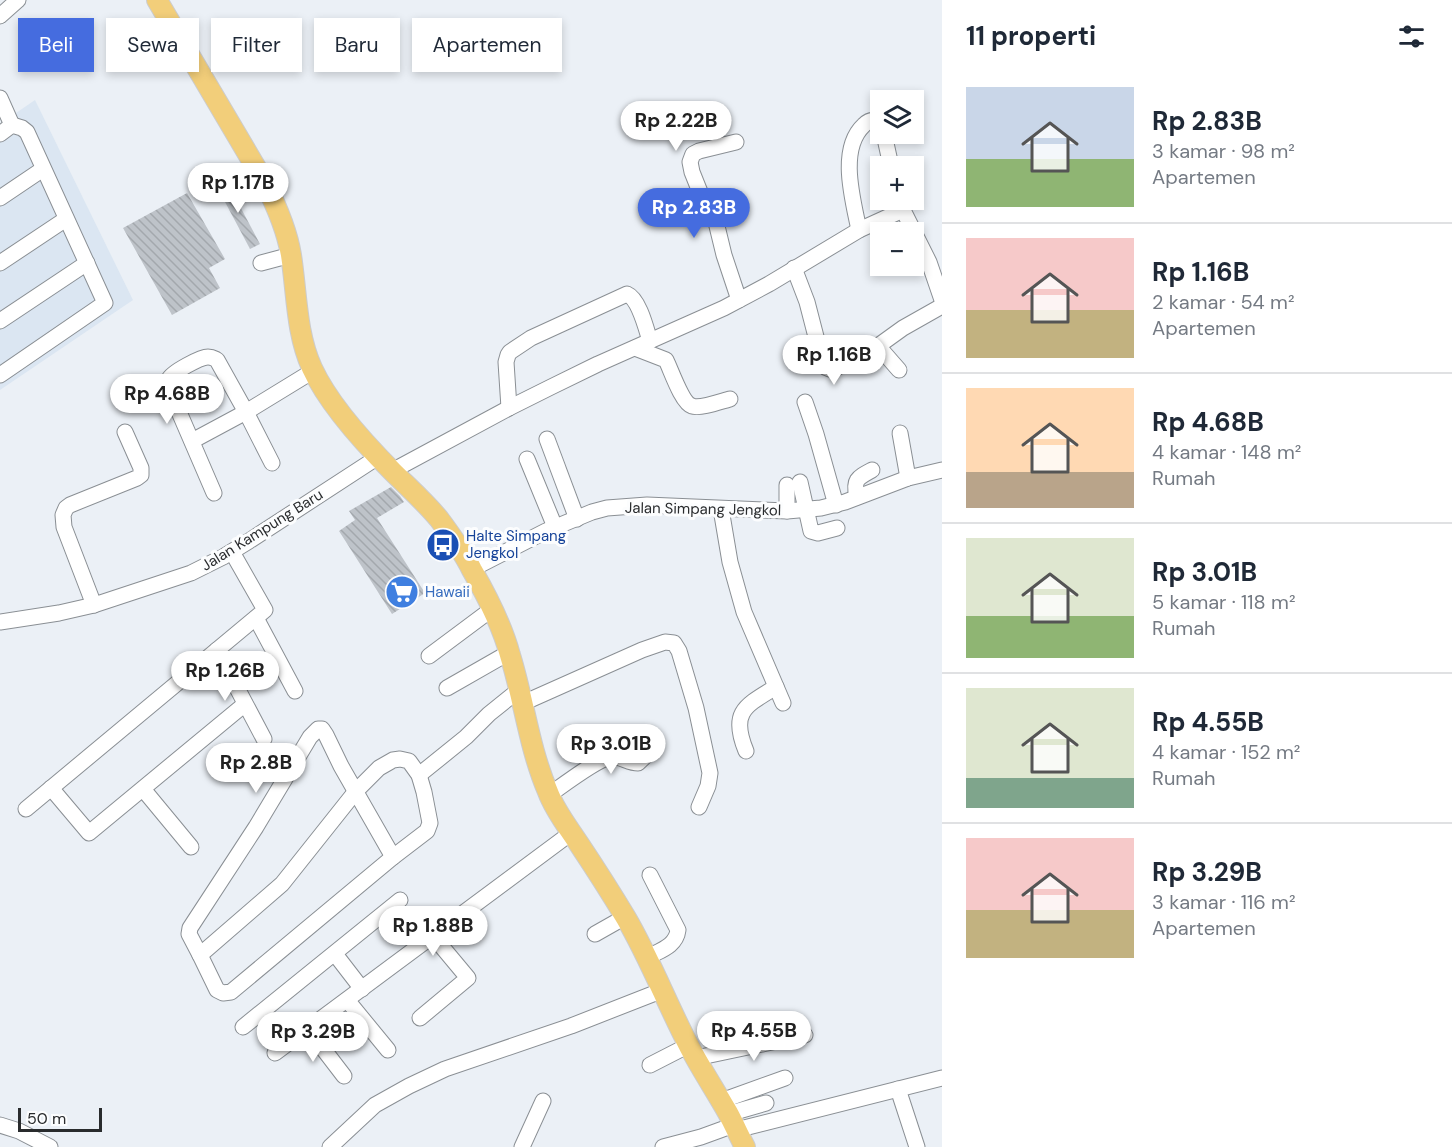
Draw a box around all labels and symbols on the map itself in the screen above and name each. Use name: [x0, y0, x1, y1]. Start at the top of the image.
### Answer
pin: Rp 2.22B: [614, 101, 738, 152]
pin: Rp 1.17B: [176, 163, 300, 214]
pin: Rp 2.83B: [632, 188, 756, 239]
pin: Rp 1.16B: [772, 335, 896, 386]
pin: Rp 4.68B: [105, 374, 229, 425]
street label: Jalan Kampung Baru: [197, 484, 327, 576]
street label: Jalan Simpang Jengkol: [625, 498, 781, 520]
place label: Halte Simpang Jengkol: [466, 526, 566, 563]
bus stop icon: Halte Simpang Jengkol: [425, 527, 461, 563]
supermarket icon: Hawaii: [384, 574, 420, 610]
place label: Hawaii: [425, 582, 470, 602]
pin: Rp 1.26B: [163, 651, 287, 702]
pin: Rp 3.01B: [549, 724, 673, 775]
pin: Rp 2.8B: [201, 743, 311, 794]
pin: Rp 1.88B: [371, 906, 495, 957]
pin: Rp 4.55B: [692, 1011, 816, 1062]
pin: Rp 3.29B: [251, 1012, 375, 1063]
scale bar: [18, 1105, 102, 1132]

